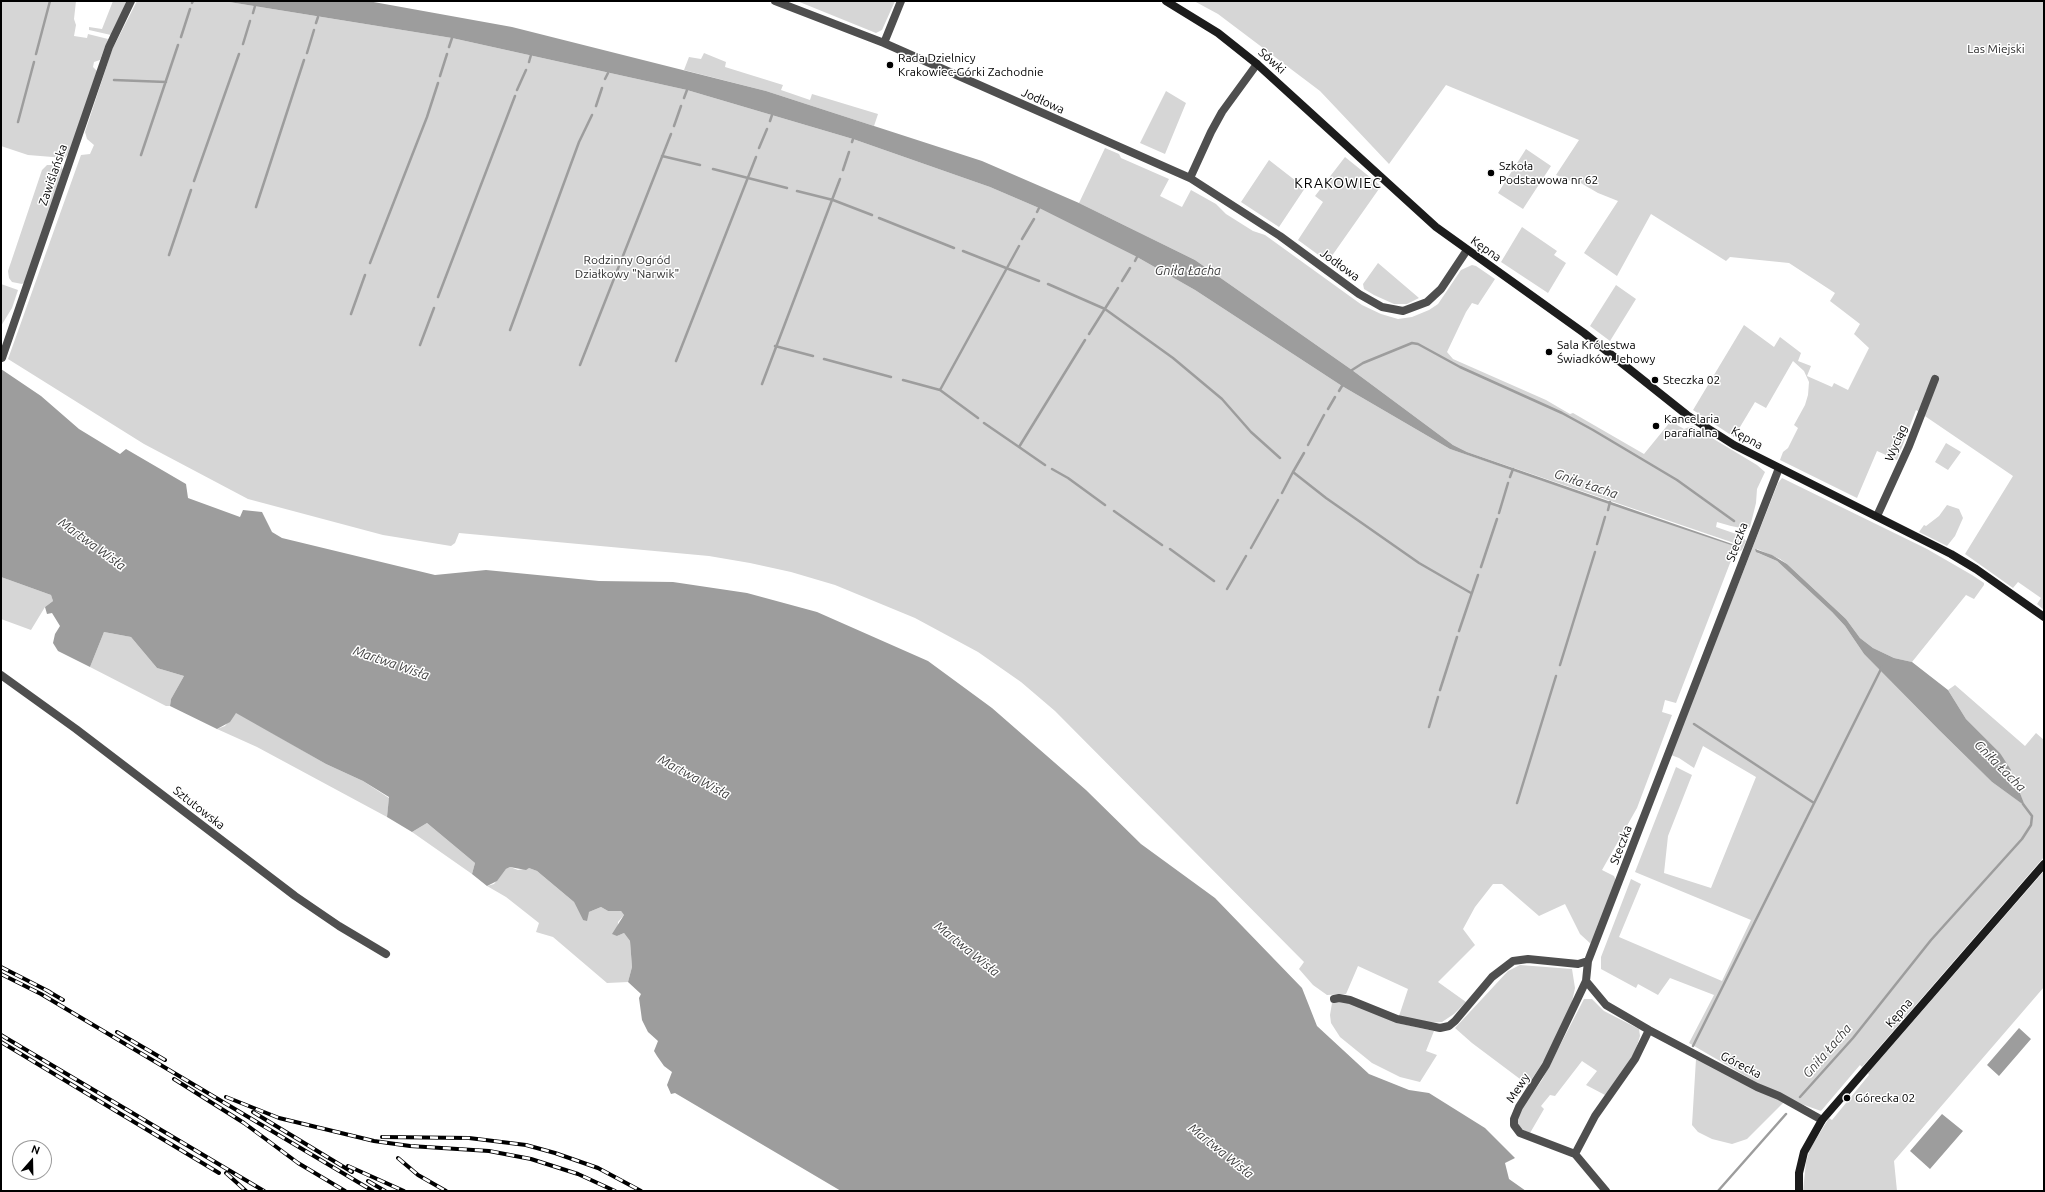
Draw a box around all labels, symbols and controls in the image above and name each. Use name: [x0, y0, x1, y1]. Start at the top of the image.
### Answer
park label: Las Miejski: [1967, 42, 2025, 56]
street label: Sówki: [1255, 45, 1289, 77]
place label: Rada Dzielnicy Krakowiec-Górki Zachodnie: [898, 51, 1044, 79]
marker: Rada Dzielnicy Krakowiec-Górki Zachodnie: [885, 60, 895, 70]
street label: Jodłowa: [1019, 85, 1067, 117]
street label: Zawiślańska: [36, 142, 70, 208]
place label: Szkoła Podstawowa nr 62: [1499, 159, 1598, 187]
marker: Szkoła Podstawowa nr 62: [1486, 168, 1496, 178]
district label: KRAKOWIEC: [1294, 175, 1382, 191]
street label: Kępna: [1468, 233, 1504, 265]
street label: Jodłowa: [1317, 246, 1363, 284]
park label: Rodzinny Ogród Działkowy "Narwik": [575, 253, 679, 281]
water label: Gniła Łacha: [1155, 263, 1221, 279]
place label: Sala Królestwa Świadków Jehowy: [1557, 338, 1655, 366]
marker: Sala Królestwa Świadków Jehowy: [1544, 347, 1554, 357]
place label: Steczka 02: [1663, 373, 1720, 387]
marker: Steczka 02: [1650, 375, 1660, 385]
place label: Kancelaria parafialna: [1664, 412, 1719, 440]
marker: Kancelaria parafialna: [1651, 421, 1661, 431]
street label: Wyciąg: [1882, 423, 1910, 463]
street label: Kępna: [1729, 424, 1765, 452]
water label: Gniła Łacha: [1552, 466, 1620, 502]
water label: Martwa Wisła: [55, 514, 129, 574]
street label: Steczka: [1723, 520, 1751, 564]
water label: Martwa Wisła: [351, 643, 431, 683]
water label: Gniła Łacha: [1971, 737, 2029, 795]
water label: Martwa Wisła: [655, 752, 733, 802]
street label: Sztutowska: [170, 783, 228, 833]
street label: Steczka: [1607, 823, 1635, 867]
water label: Martwa Wisła: [931, 918, 1003, 980]
street label: Kępna: [1882, 996, 1916, 1030]
water label: Gniła Łacha: [1799, 1021, 1855, 1081]
street label: Górecka: [1718, 1049, 1764, 1081]
street label: Mewy: [1503, 1071, 1533, 1105]
place label: Górecka 02: [1855, 1091, 1915, 1105]
marker: Górecka 02: [1842, 1093, 1852, 1103]
water label: Martwa Wisła: [1185, 1120, 1257, 1182]
north arrow: [12, 1140, 52, 1180]
text: N: [30, 1143, 42, 1157]

